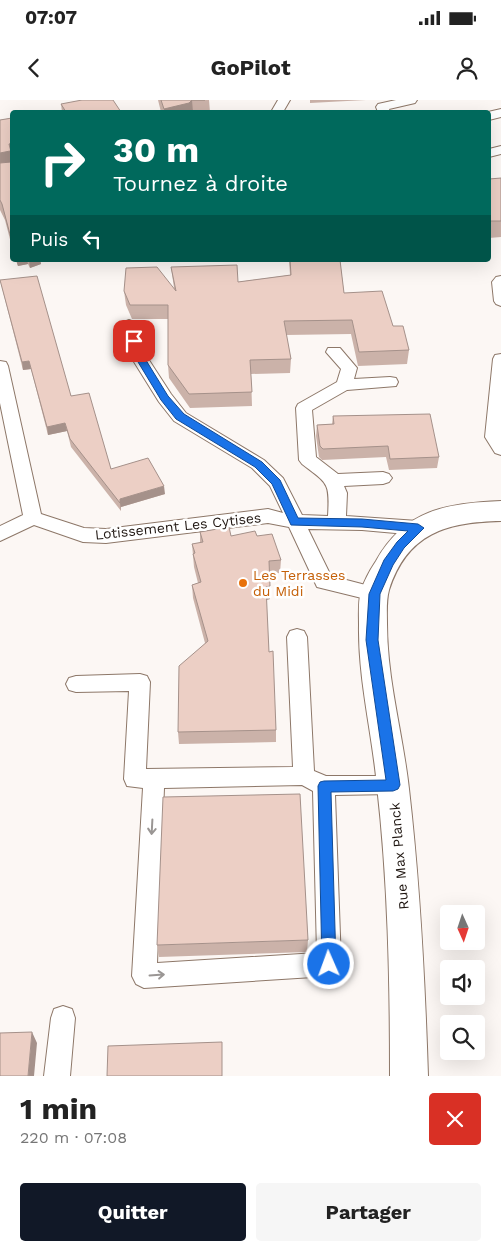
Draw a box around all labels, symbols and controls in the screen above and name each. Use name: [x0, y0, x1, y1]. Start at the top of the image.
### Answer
text: 07:07: [25, 6, 77, 29]
icon: back: [20, 54, 48, 82]
icon: person: [453, 54, 481, 82]
text: GoPilot: [210, 55, 291, 80]
text: 30 m: [113, 129, 199, 171]
icon: right: [30, 130, 95, 195]
text: Tournez à droite: [113, 171, 288, 196]
icon: left: [78, 225, 106, 253]
text: Puis: [30, 228, 68, 251]
pin: [113, 320, 155, 362]
icon: arrive: [120, 327, 148, 355]
street label: Lotissement Les Cytises: [94, 509, 262, 543]
place label: Les Terrasses du Midi: [253, 567, 345, 599]
marker: Les Terrasses du Midi: [237, 577, 249, 589]
street label: Rue Max Planck: [386, 802, 412, 910]
one-way arrow: [147, 819, 156, 835]
north arrow: [440, 905, 485, 950]
map controls: [440, 905, 485, 1060]
position arrow: [302, 937, 354, 989]
button: sound: [440, 960, 485, 1005]
one-way arrow: [149, 971, 165, 980]
button: search: [440, 1015, 485, 1060]
text: 1 min: [20, 1091, 97, 1126]
button: close: [429, 1093, 481, 1145]
text: 220 m · 07:08: [20, 1128, 127, 1147]
button: Quitter: [20, 1183, 246, 1241]
button: Partager: [256, 1183, 481, 1241]

